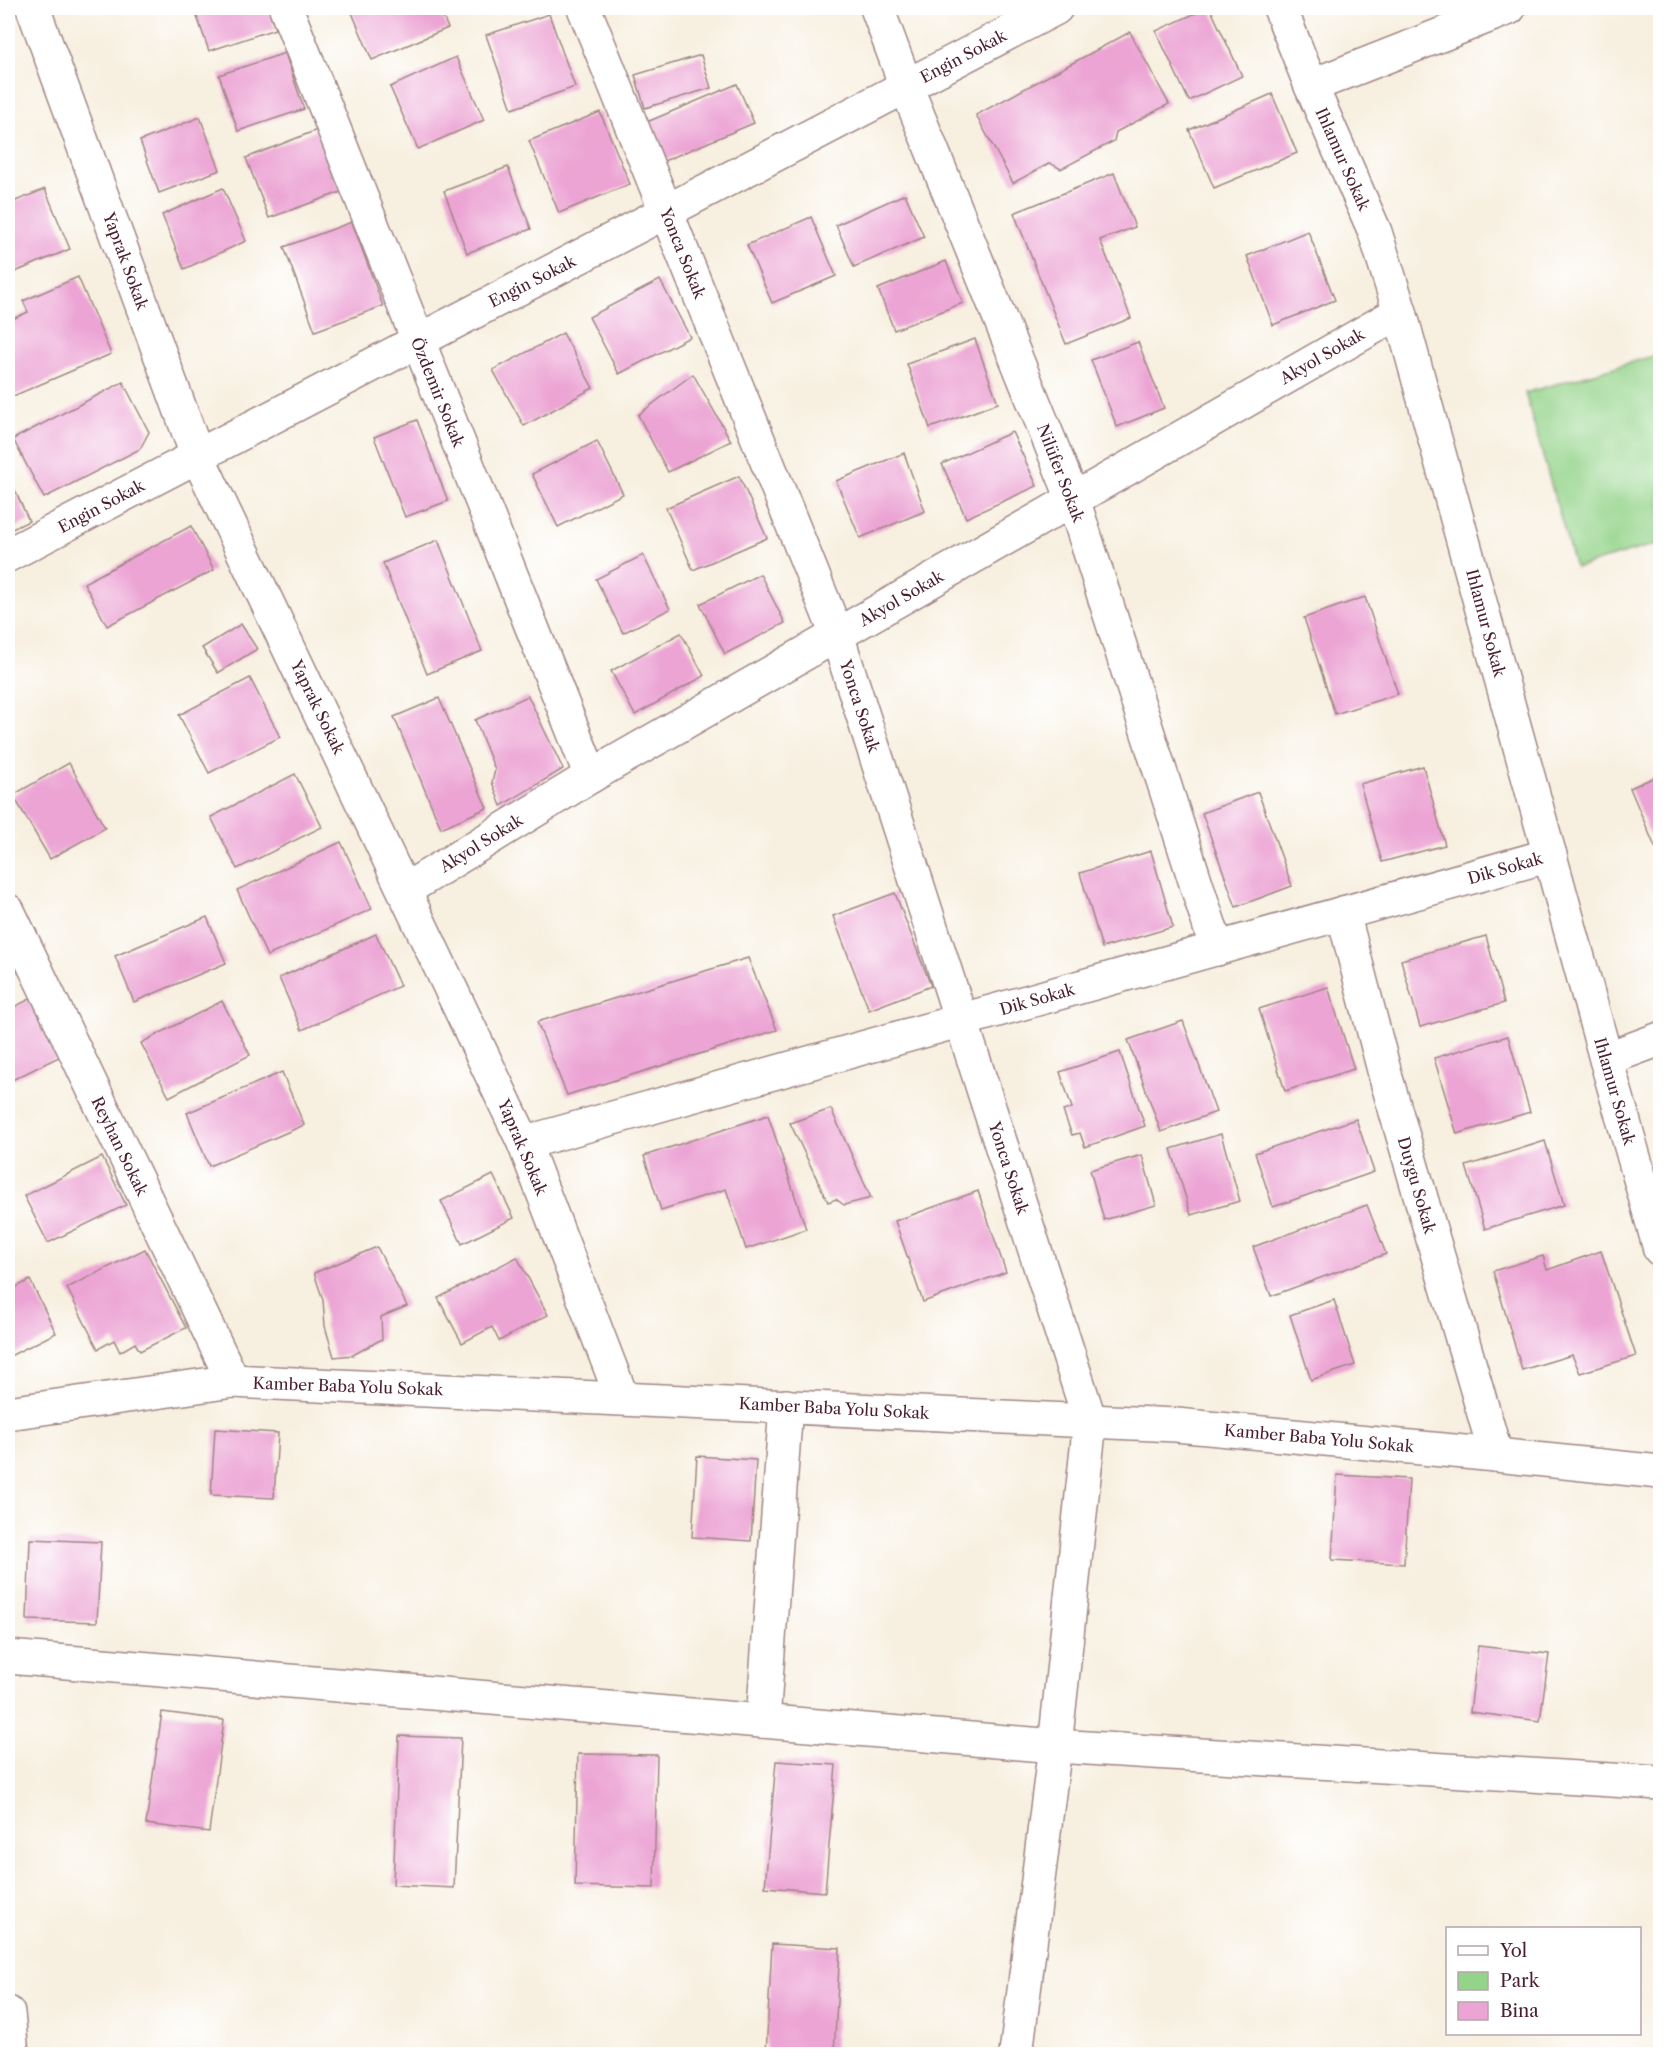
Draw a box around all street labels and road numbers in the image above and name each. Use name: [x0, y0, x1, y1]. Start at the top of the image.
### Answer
street label: Engin Sokak: [917, 25, 1010, 87]
street label: Ihlamur Sokak: [1311, 104, 1375, 214]
street label: Yonca Sokak: [655, 204, 711, 302]
street label: Yaprak Sokak: [99, 209, 153, 313]
street label: Engin Sokak: [485, 250, 579, 311]
street label: Akyol Sokak: [1275, 323, 1368, 389]
street label: Özdemir Sokak: [407, 334, 469, 451]
street label: Nilüfer Sokak: [1033, 421, 1089, 526]
street label: Engin Sokak: [55, 475, 148, 537]
street label: Akyol Sokak: [854, 565, 947, 631]
street label: Ihlamur Sokak: [1462, 567, 1510, 680]
street label: Yaprak Sokak: [286, 656, 350, 758]
street label: Yonca Sokak: [835, 656, 885, 756]
street label: Akyol Sokak: [435, 809, 527, 877]
street label: Dik Sokak: [1465, 848, 1545, 888]
street label: Dik Sokak: [997, 979, 1077, 1019]
street label: Ihlamur Sokak: [1590, 1035, 1640, 1148]
street label: Reyhan Sokak: [87, 1093, 153, 1199]
street label: Yaprak Sokak: [493, 1095, 552, 1199]
street label: Yonca Sokak: [984, 1118, 1034, 1218]
street label: Duygu Sokak: [1394, 1134, 1441, 1236]
street label: Kamber Baba Yolu Sokak: [252, 1373, 444, 1399]
street label: Kamber Baba Yolu Sokak: [738, 1393, 930, 1423]
street label: Kamber Baba Yolu Sokak: [1223, 1420, 1415, 1456]

